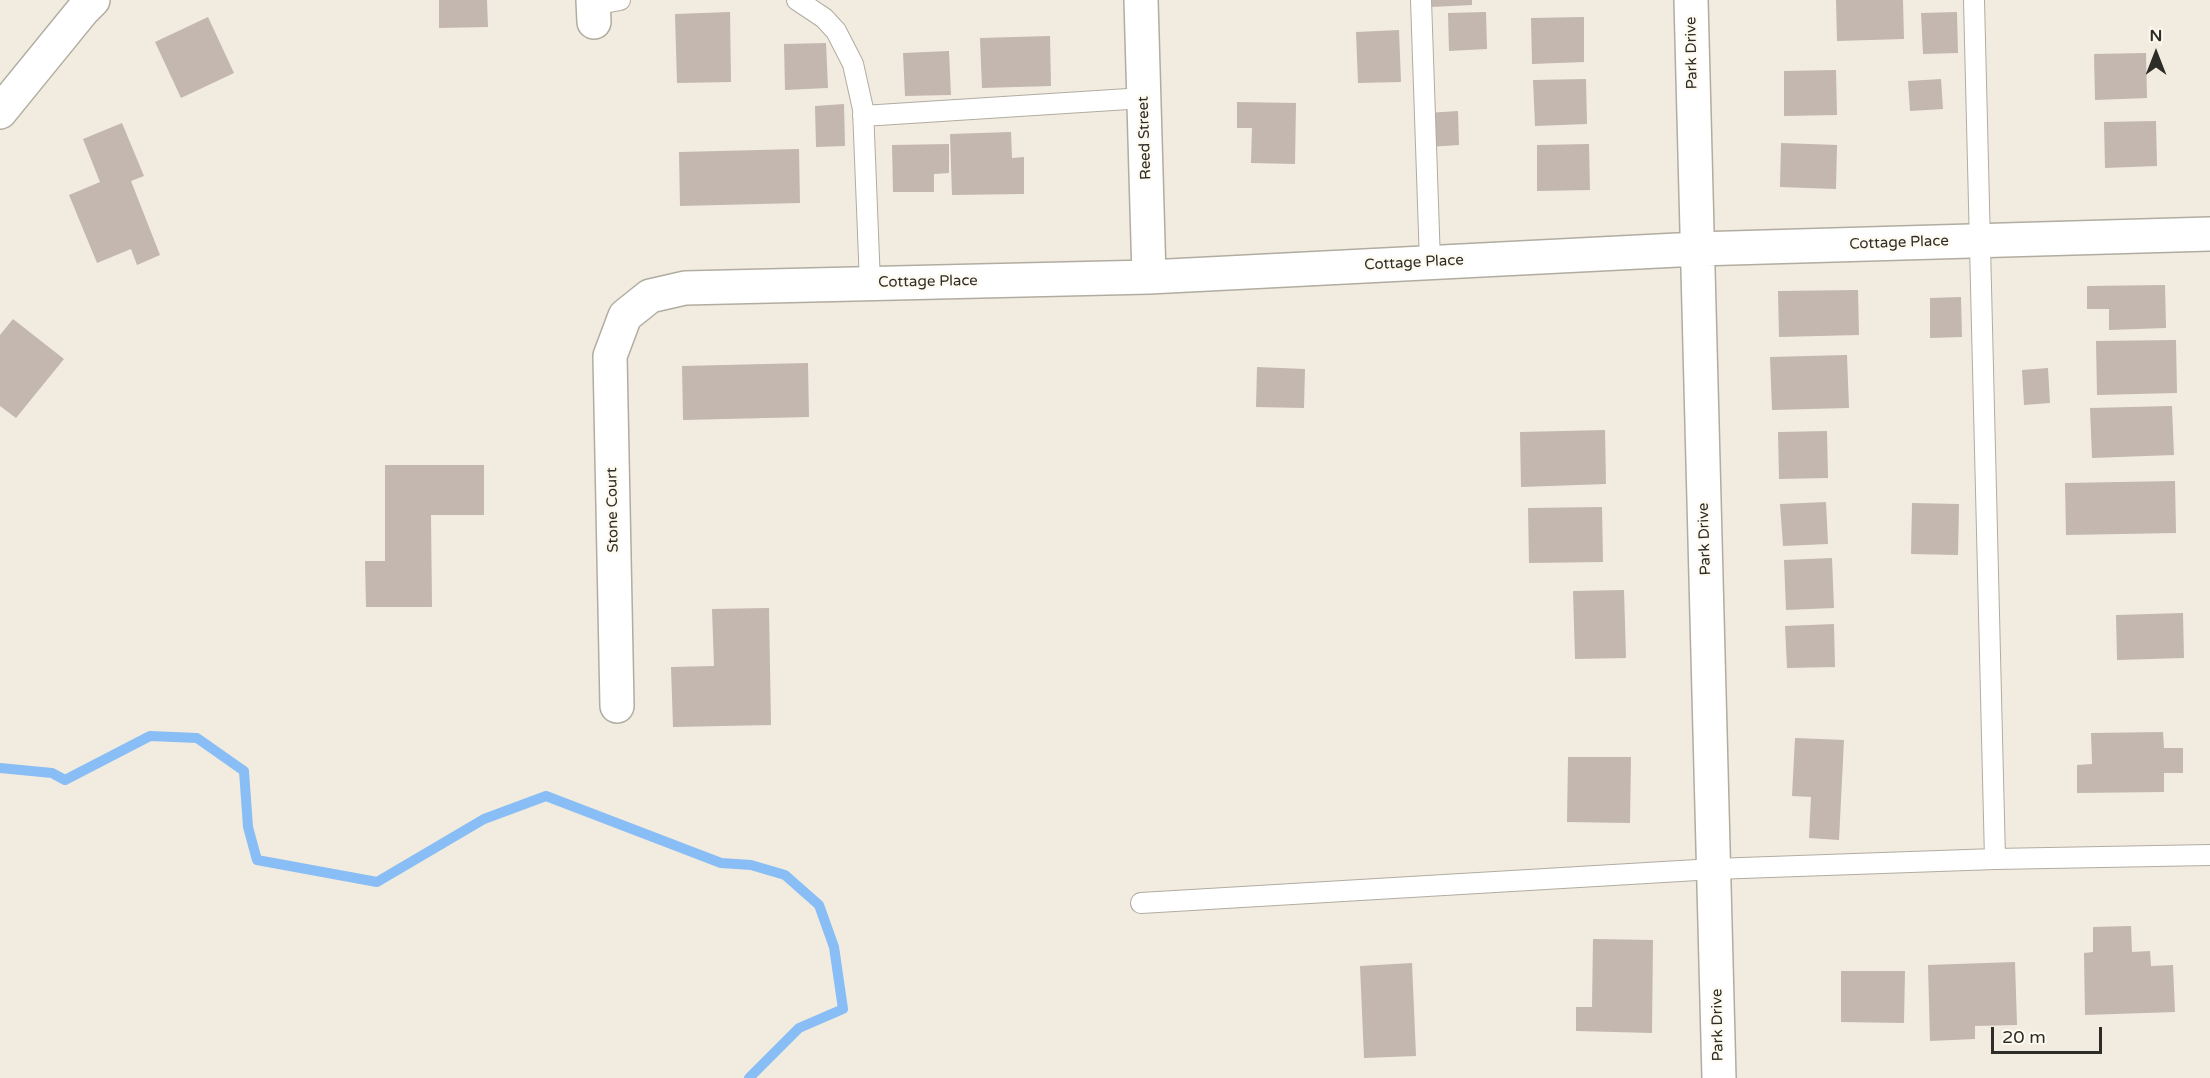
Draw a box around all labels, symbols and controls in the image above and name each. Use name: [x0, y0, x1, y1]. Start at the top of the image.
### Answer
street label: Park Drive: [1682, 16, 1702, 90]
north arrow: [2126, 24, 2186, 84]
text: N: [2150, 26, 2162, 46]
street label: Reed Street: [1135, 96, 1155, 180]
street label: Cottage Place: [1849, 232, 1949, 254]
street label: Cottage Place: [1364, 251, 1464, 275]
street label: Cottage Place: [878, 272, 978, 292]
street label: Stone Court: [603, 467, 623, 553]
street label: Park Drive: [1695, 502, 1715, 576]
street label: Park Drive: [1708, 988, 1728, 1062]
scale bar: [1994, 1015, 2105, 1053]
text: 20 m: [2002, 1026, 2046, 1048]

